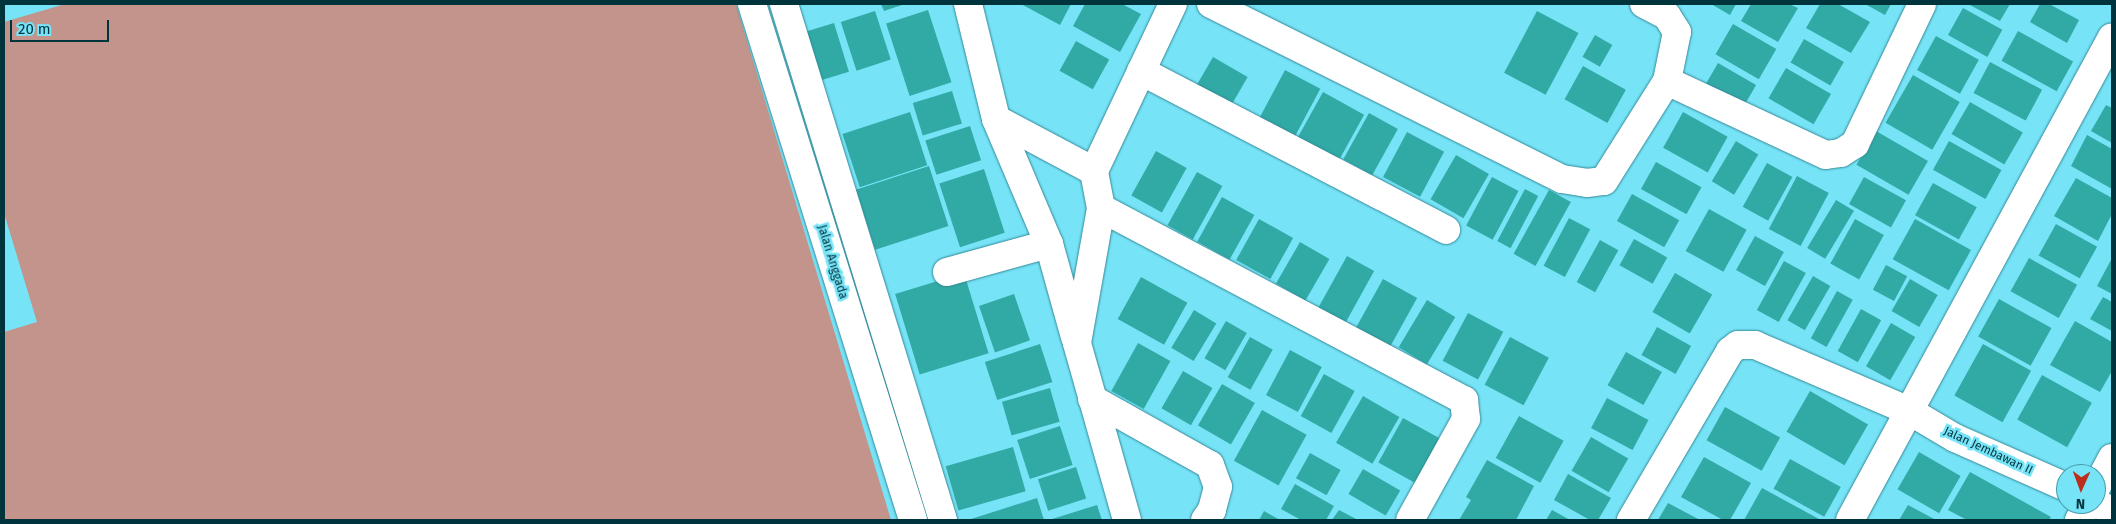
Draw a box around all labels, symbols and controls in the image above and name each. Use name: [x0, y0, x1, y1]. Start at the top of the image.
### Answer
scale bar: [12, 10, 111, 42]
text: 20 m: [18, 20, 51, 38]
street label: Jalan Anggada: [814, 223, 850, 301]
street label: Jalan Jembawan II: [1941, 424, 2035, 478]
north arrow: [2056, 464, 2106, 514]
text: N: [2076, 495, 2085, 512]

